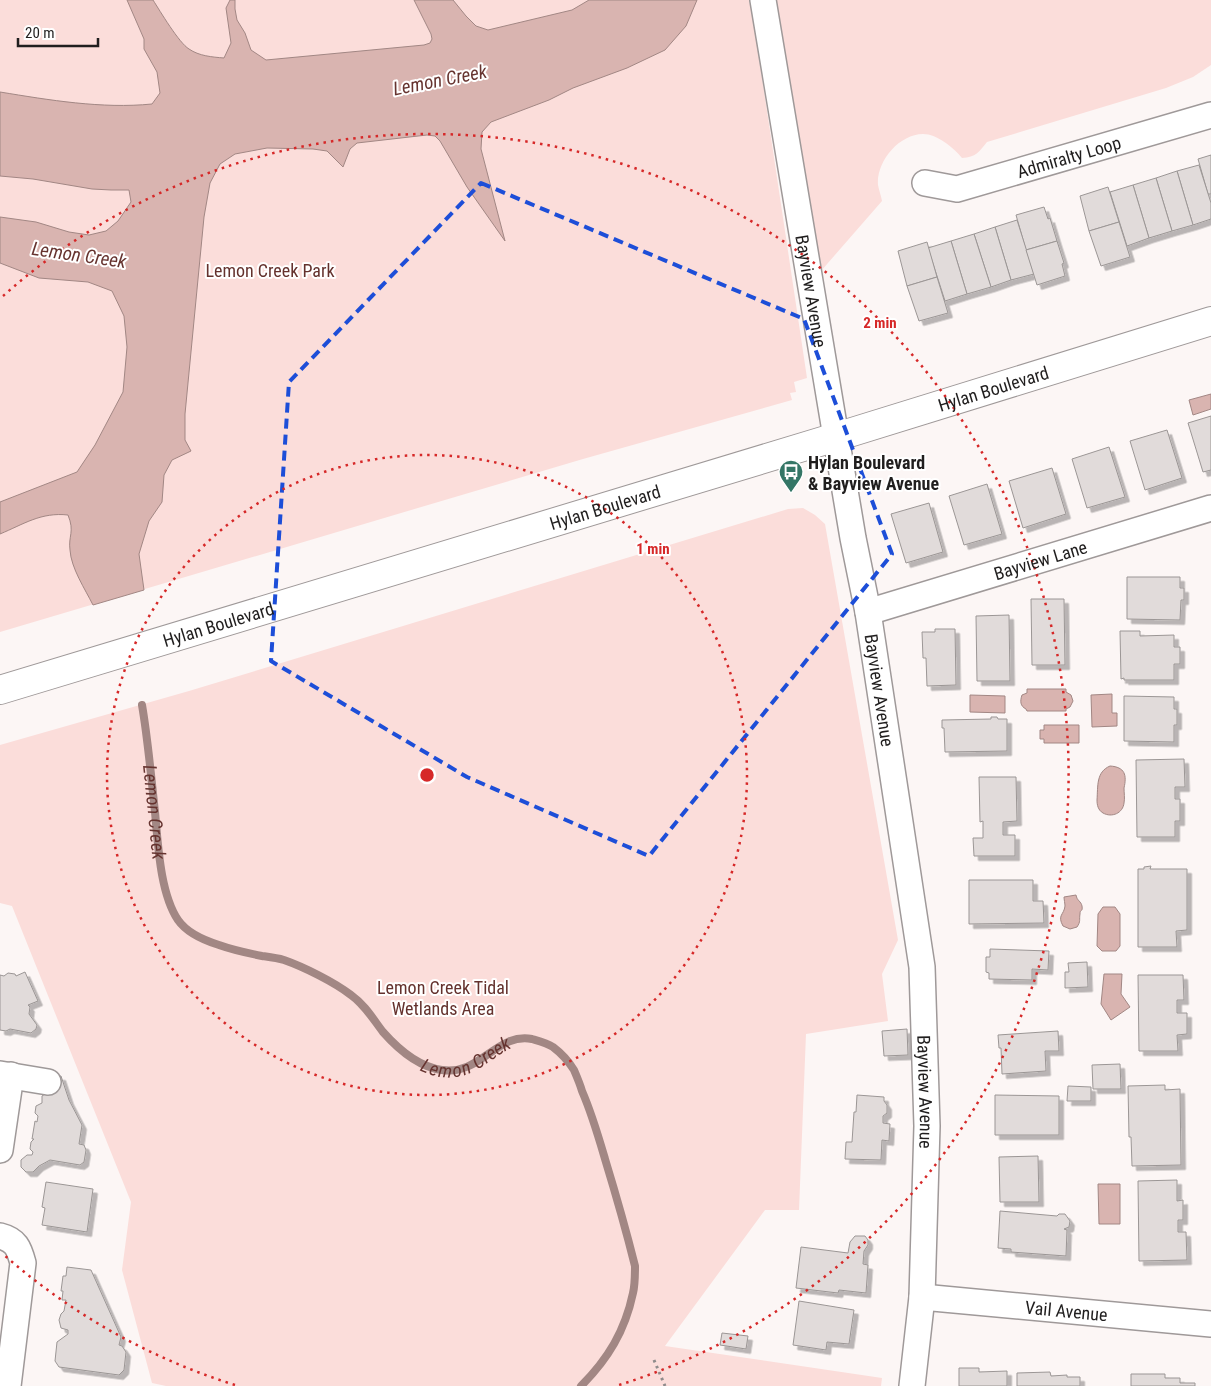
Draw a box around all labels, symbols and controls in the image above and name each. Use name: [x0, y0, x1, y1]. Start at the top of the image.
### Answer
scale bar: [18, 15, 98, 47]
text: 20 m: [25, 24, 55, 42]
water label: Lemon Creek: [391, 59, 490, 100]
street label: Admiralty Loop: [1014, 131, 1123, 182]
street label: Bayview Avenue: [792, 233, 831, 349]
water label: Lemon Creek: [30, 237, 128, 273]
park label: Lemon Creek Park: [205, 260, 335, 281]
text: 2 min: [863, 314, 897, 332]
street label: Hylan Boulevard: [935, 361, 1051, 415]
place label: Hylan Boulevard & Bayview Avenue: [808, 452, 939, 494]
bus stop icon: Hylan Boulevard & Bayview Avenue: [778, 459, 804, 493]
street label: Hylan Boulevard: [547, 480, 663, 534]
street label: Bayview Lane: [991, 536, 1089, 584]
text: 1 min: [636, 540, 670, 558]
street label: Hylan Boulevard: [160, 597, 276, 651]
street label: Bayview Avenue: [861, 632, 899, 748]
water label: Lemon Creek: [139, 764, 171, 862]
centre of rings: [418, 766, 436, 784]
park label: Lemon Creek Tidal Wetlands Area: [377, 977, 509, 1019]
water label: Lemon Creek: [417, 1031, 514, 1082]
street label: Bayview Avenue: [914, 1035, 938, 1149]
street label: Vail Avenue: [1024, 1296, 1108, 1325]

